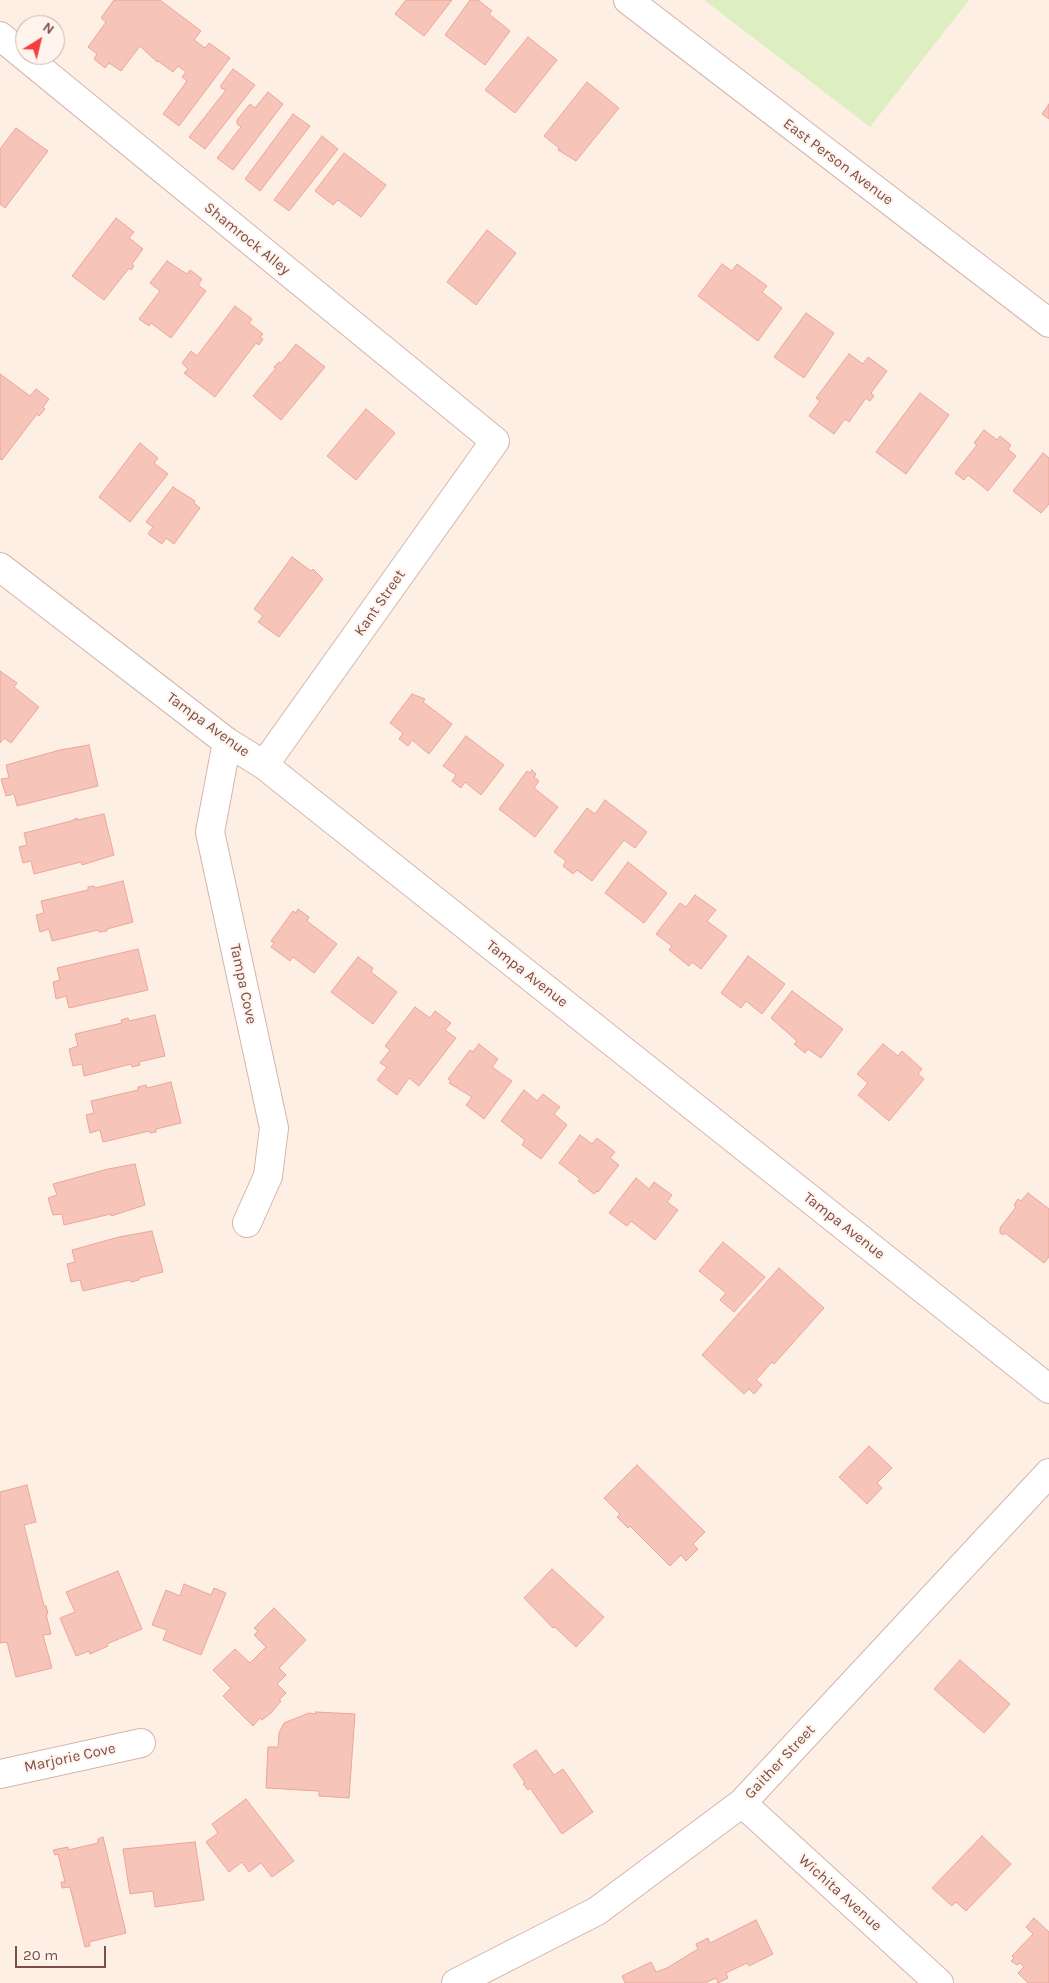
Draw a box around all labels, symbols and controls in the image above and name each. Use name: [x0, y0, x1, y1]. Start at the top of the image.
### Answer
north arrow: [15, 15, 65, 65]
text: N: [39, 18, 58, 38]
street label: East Person Avenue: [779, 115, 897, 209]
street label: Shamrock Alley: [200, 199, 294, 279]
street label: Kant Street: [351, 566, 409, 640]
street label: Tampa Avenue: [163, 689, 253, 761]
street label: Tampa Avenue: [483, 937, 571, 1011]
street label: Tampa Cove: [226, 942, 260, 1026]
street label: Tampa Avenue: [800, 1189, 888, 1263]
street label: Gaither Street: [741, 1721, 819, 1803]
street label: Marjorie Cove: [23, 1740, 117, 1776]
street label: Wichita Avenue: [795, 1851, 885, 1935]
scale bar: [18, 1936, 109, 1968]
text: 20 m: [23, 1946, 58, 1964]

